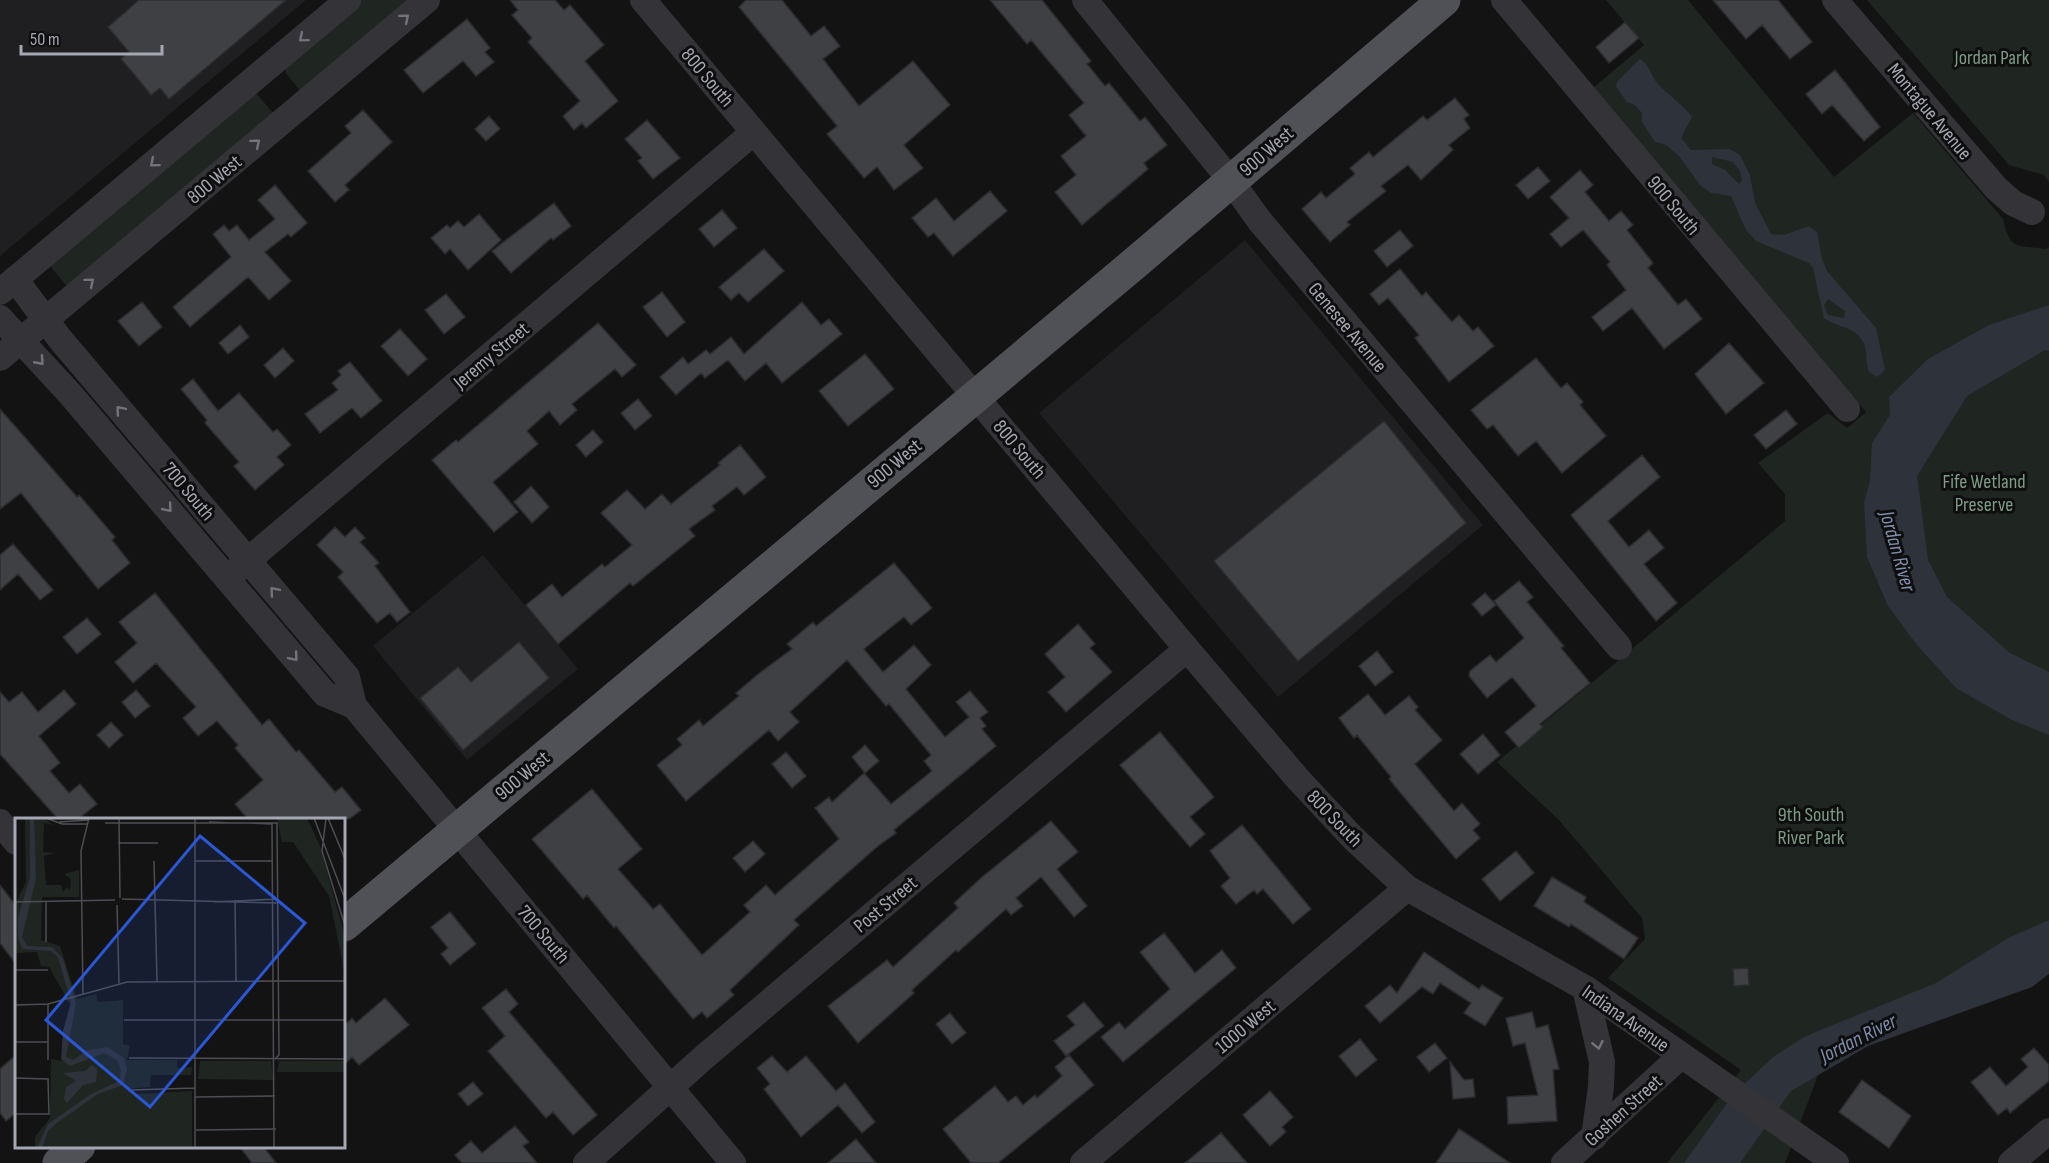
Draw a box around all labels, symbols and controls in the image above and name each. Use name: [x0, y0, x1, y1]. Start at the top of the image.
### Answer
one-way arrow: [398, 14, 409, 25]
scale bar: [21, 18, 162, 56]
text: 50 m: [30, 29, 60, 50]
one-way arrow: [299, 30, 310, 41]
street label: 800 South: [676, 43, 739, 112]
park label: Jordan Park: [1954, 46, 2030, 70]
street label: Montague Avenue: [1882, 58, 1977, 165]
street label: 900 West: [1235, 122, 1299, 182]
one-way arrow: [249, 140, 260, 151]
street label: 800 West: [182, 150, 247, 209]
one-way arrow: [150, 156, 161, 167]
street label: 900 South: [1642, 171, 1705, 240]
one-way arrow: [83, 278, 94, 289]
street label: Genesee Avenue: [1303, 278, 1392, 377]
street label: Jeremy Street: [448, 317, 534, 395]
one-way arrow: [33, 354, 44, 365]
one-way arrow: [117, 406, 128, 417]
street label: 800 South: [988, 415, 1051, 484]
street label: 900 West: [862, 434, 927, 493]
street label: 700 South: [157, 458, 220, 526]
park label: Fife Wetland Preserve: [1942, 470, 2026, 517]
one-way arrow: [161, 501, 172, 512]
water label: Jordan River: [1874, 506, 1921, 595]
one-way arrow: [270, 587, 281, 598]
one-way arrow: [287, 650, 298, 661]
street label: 900 West: [490, 746, 555, 805]
street label: 800 South: [1301, 785, 1367, 852]
park label: 9th South River Park: [1778, 803, 1845, 850]
inset map: [15, 818, 345, 1148]
street label: Post Street: [849, 871, 922, 938]
street label: 700 South: [512, 901, 575, 969]
street label: Indiana Avenue: [1577, 980, 1674, 1058]
street label: 1000 West: [1211, 995, 1281, 1059]
water label: Jordan River: [1814, 1008, 1902, 1069]
one-way arrow: [1591, 1040, 1604, 1050]
street label: Goshen Street: [1580, 1070, 1667, 1152]

